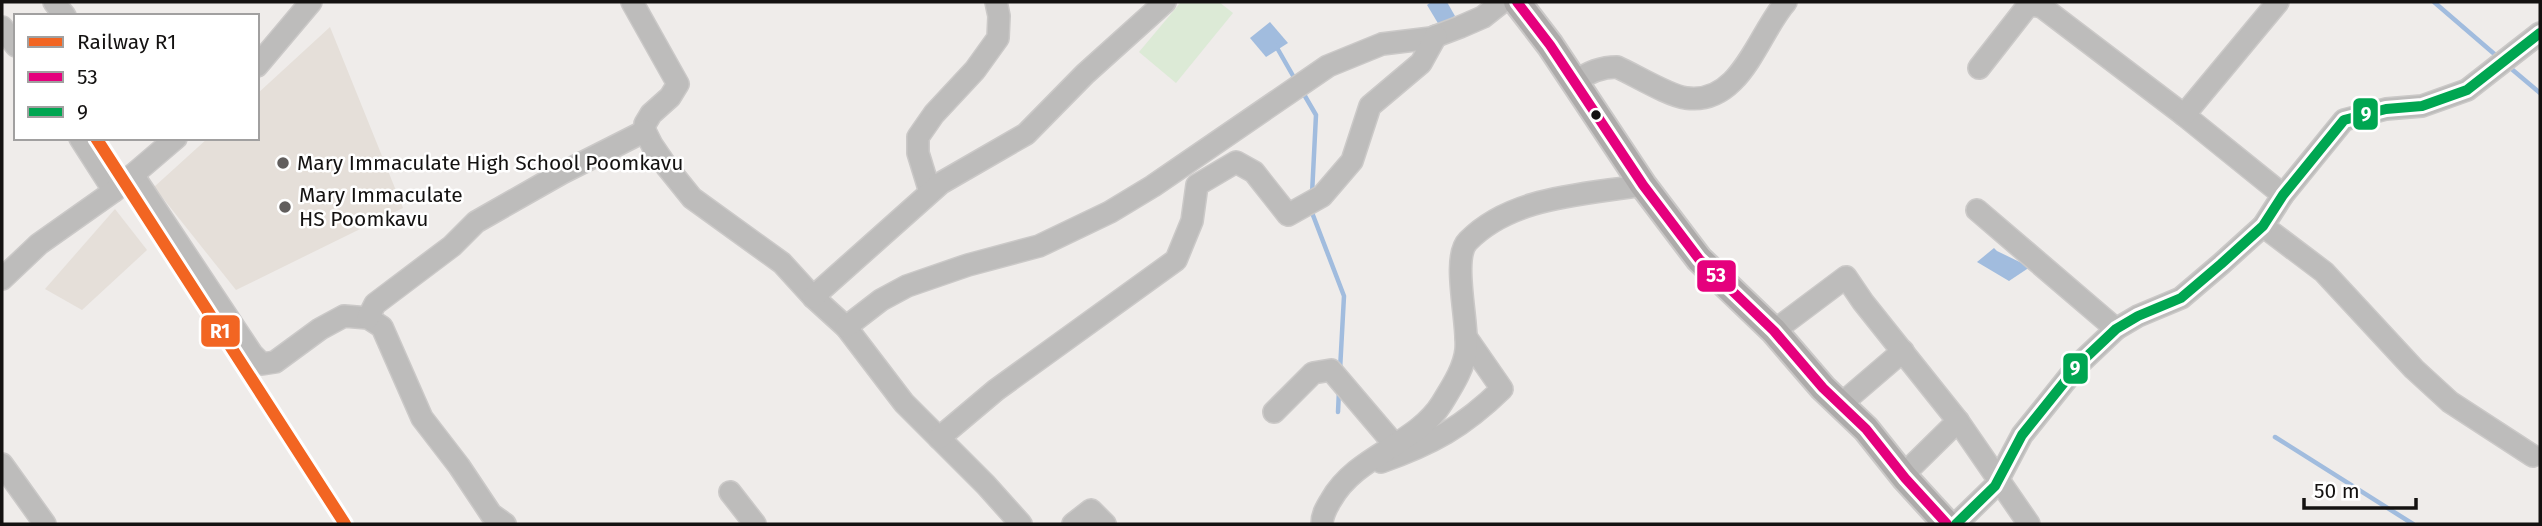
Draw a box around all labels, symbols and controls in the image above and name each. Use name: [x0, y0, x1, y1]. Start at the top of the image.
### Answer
legend: [14, 14, 259, 140]
text: Railway R1: [77, 29, 176, 55]
text: 53: [77, 64, 98, 90]
line badge: 9: [2352, 97, 2379, 131]
text: 9: [77, 99, 88, 125]
text: 9: [2361, 103, 2372, 126]
unlabelled marker: [1589, 108, 1603, 122]
place label: Mary Immaculate High School Poomkavu: [297, 150, 683, 176]
marker: Mary Immaculate High School Poomkavu: [275, 155, 291, 171]
place label: Mary Immaculate HS Poomkavu: [299, 182, 463, 232]
marker: Mary Immaculate HS Poomkavu: [277, 199, 293, 215]
line badge: 53: [1696, 259, 1737, 293]
text: 53: [1706, 264, 1726, 287]
line badge: R1: [200, 314, 241, 348]
text: R1: [210, 320, 230, 343]
line badge: 9: [2062, 352, 2089, 385]
text: 9: [2070, 357, 2081, 380]
scale bar: [2304, 466, 2416, 510]
text: 50 m: [2314, 478, 2360, 504]

